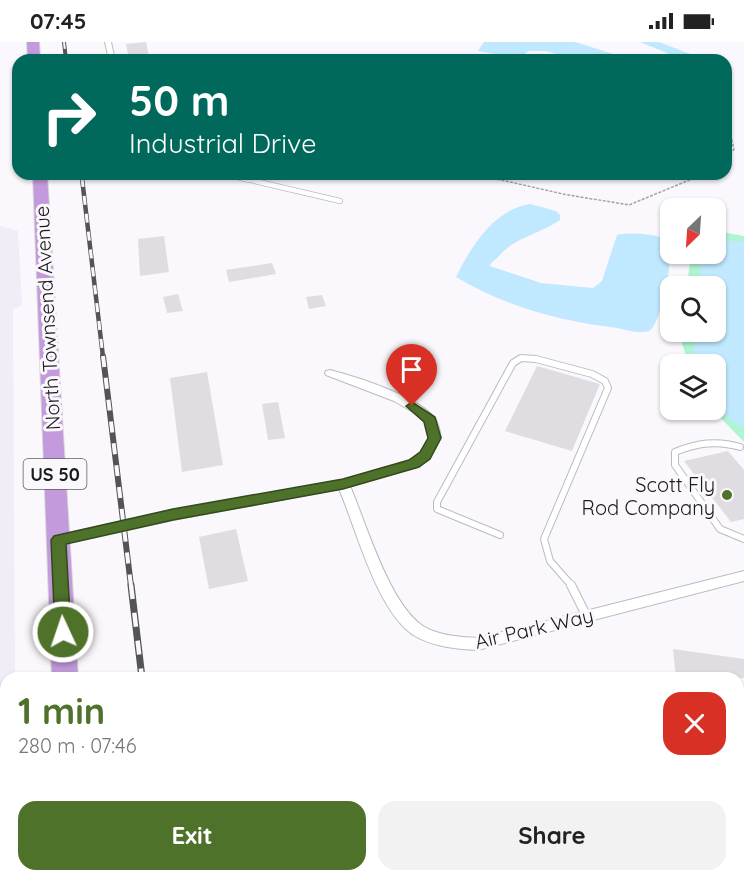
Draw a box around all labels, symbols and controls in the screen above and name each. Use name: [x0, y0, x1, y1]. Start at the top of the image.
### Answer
text: 07:45: [30, 7, 86, 35]
text: 50 m: [129, 74, 229, 127]
icon: right: [30, 78, 108, 156]
text: Industrial Drive: [129, 126, 316, 160]
north arrow: [660, 198, 726, 264]
map controls: [660, 198, 726, 420]
street label: North Townsend Avenue: [29, 205, 65, 431]
button: search: [660, 276, 726, 342]
pin: [386, 344, 437, 406]
icon: arrive: [395, 353, 428, 386]
button: layers: [660, 354, 726, 420]
road number: US 50: [23, 459, 86, 489]
place label: Scott Fly Rod Company: [582, 472, 715, 520]
marker: Scott Fly Rod Company: [720, 488, 734, 502]
position arrow: [31, 600, 95, 664]
street label: Air Park Way: [472, 602, 596, 654]
text: 1 min: [18, 688, 105, 733]
button: close: [663, 692, 726, 755]
text: 280 m · 07:46: [18, 733, 136, 758]
button: Exit: [18, 801, 366, 870]
button: Share: [378, 801, 726, 870]

